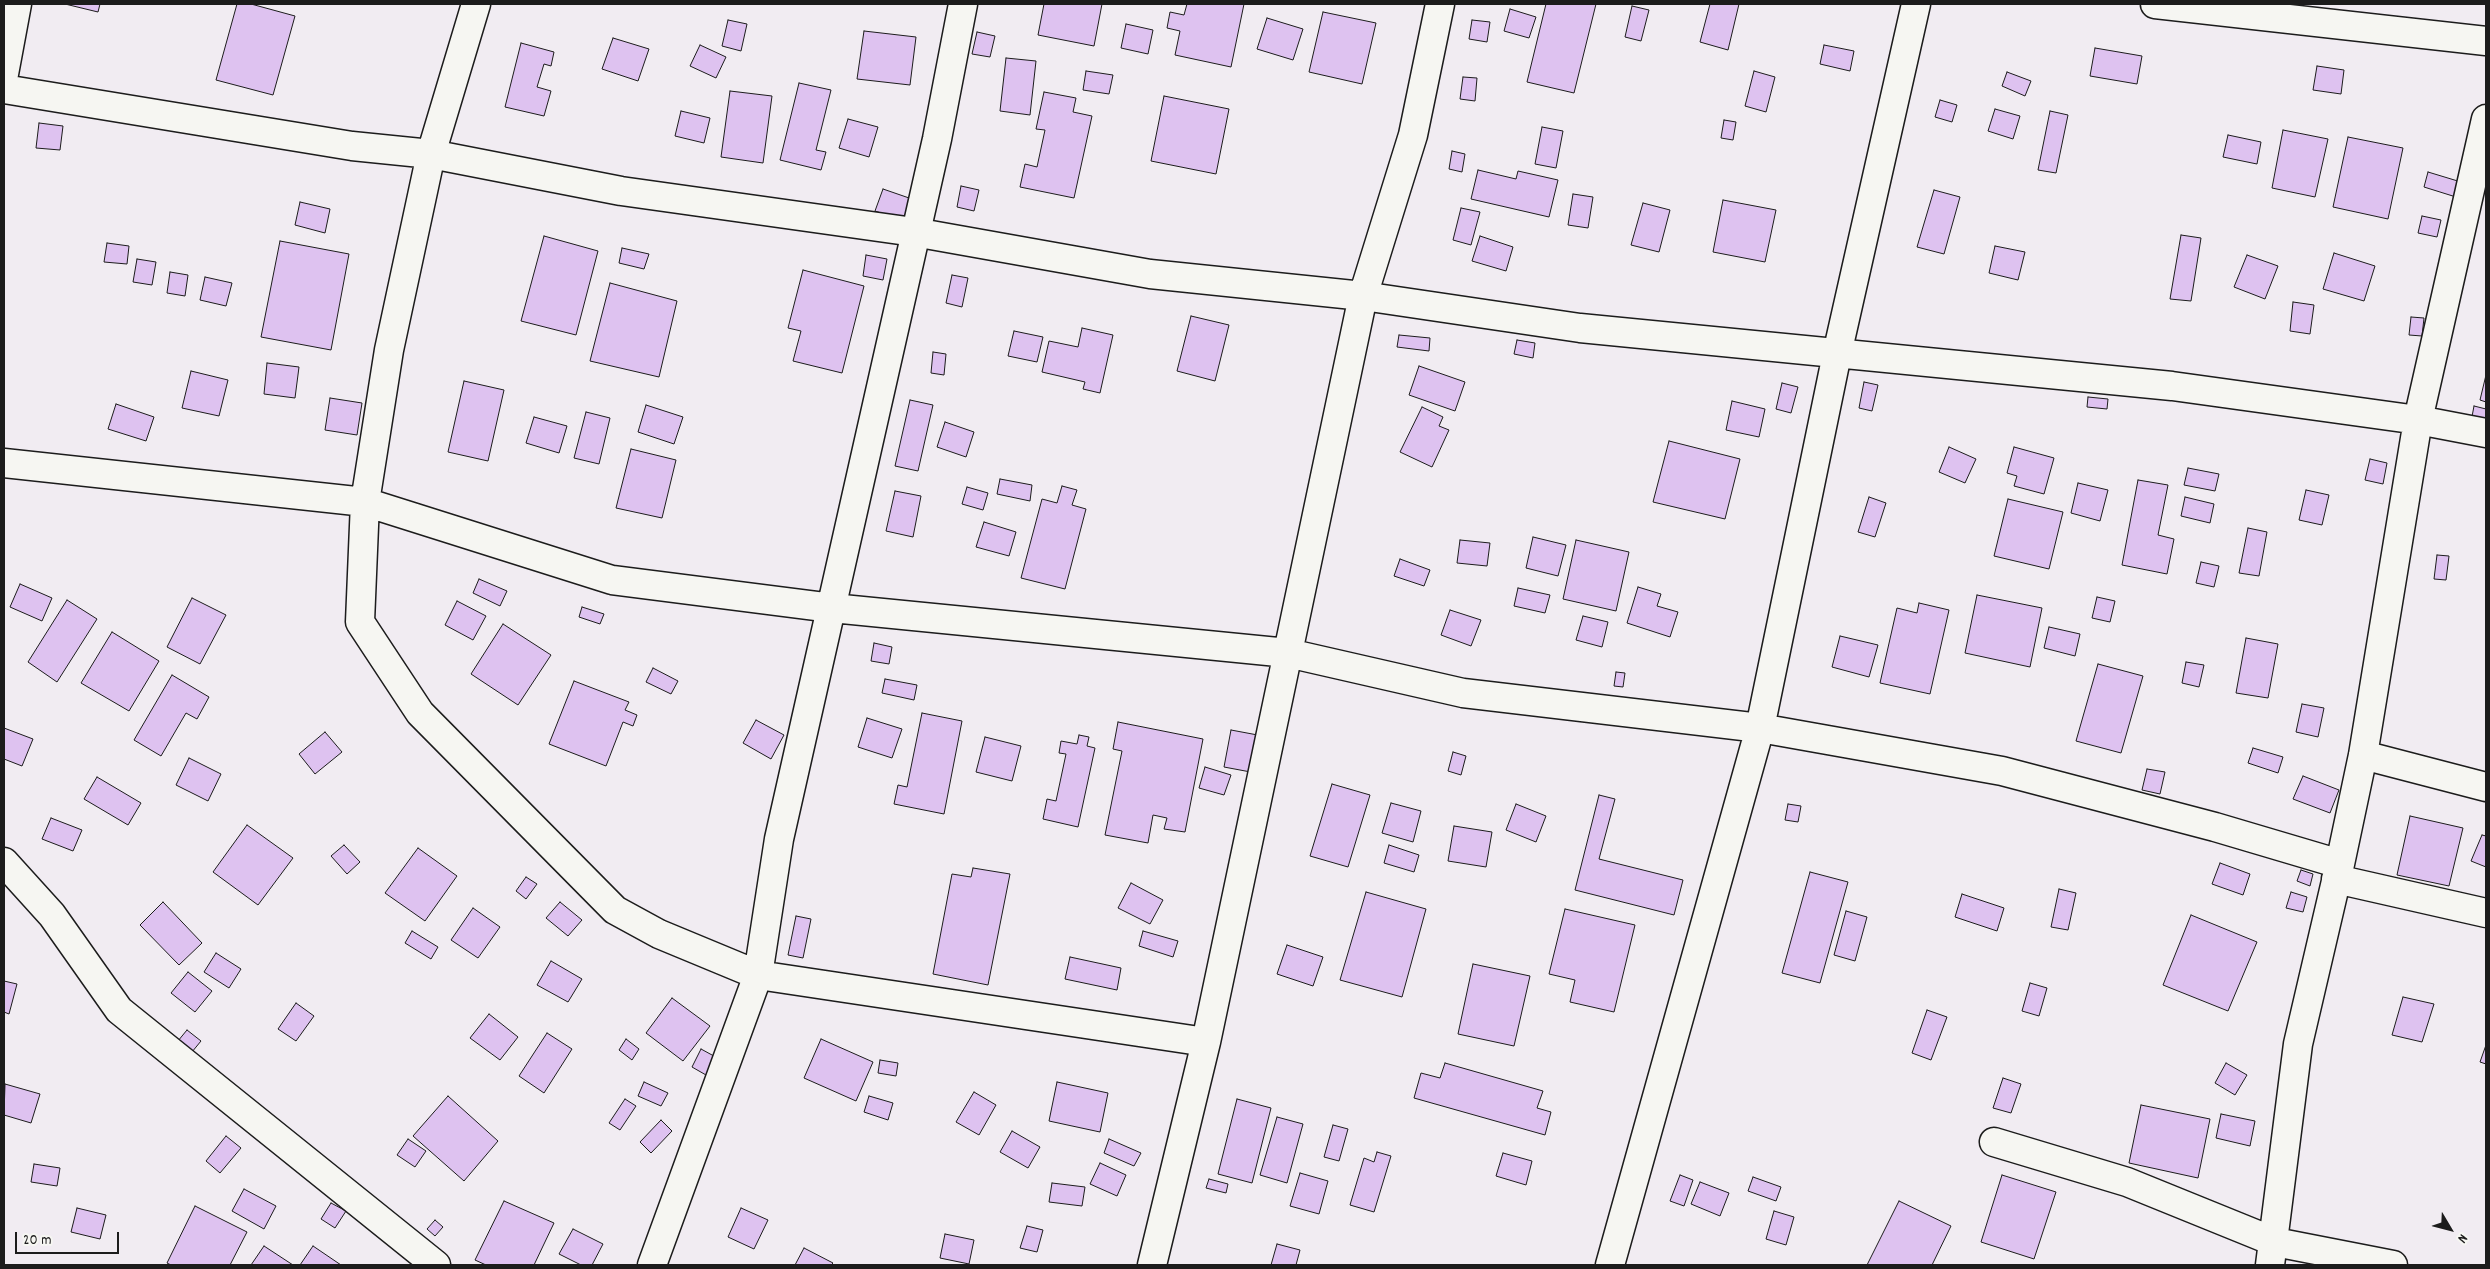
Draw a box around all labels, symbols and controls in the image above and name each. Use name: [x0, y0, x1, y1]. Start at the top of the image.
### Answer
north arrow: [2425, 1204, 2475, 1254]
scale bar: [18, 1222, 121, 1254]
text: N: [2452, 1229, 2472, 1247]
text: 20 m: [23, 1230, 51, 1252]

